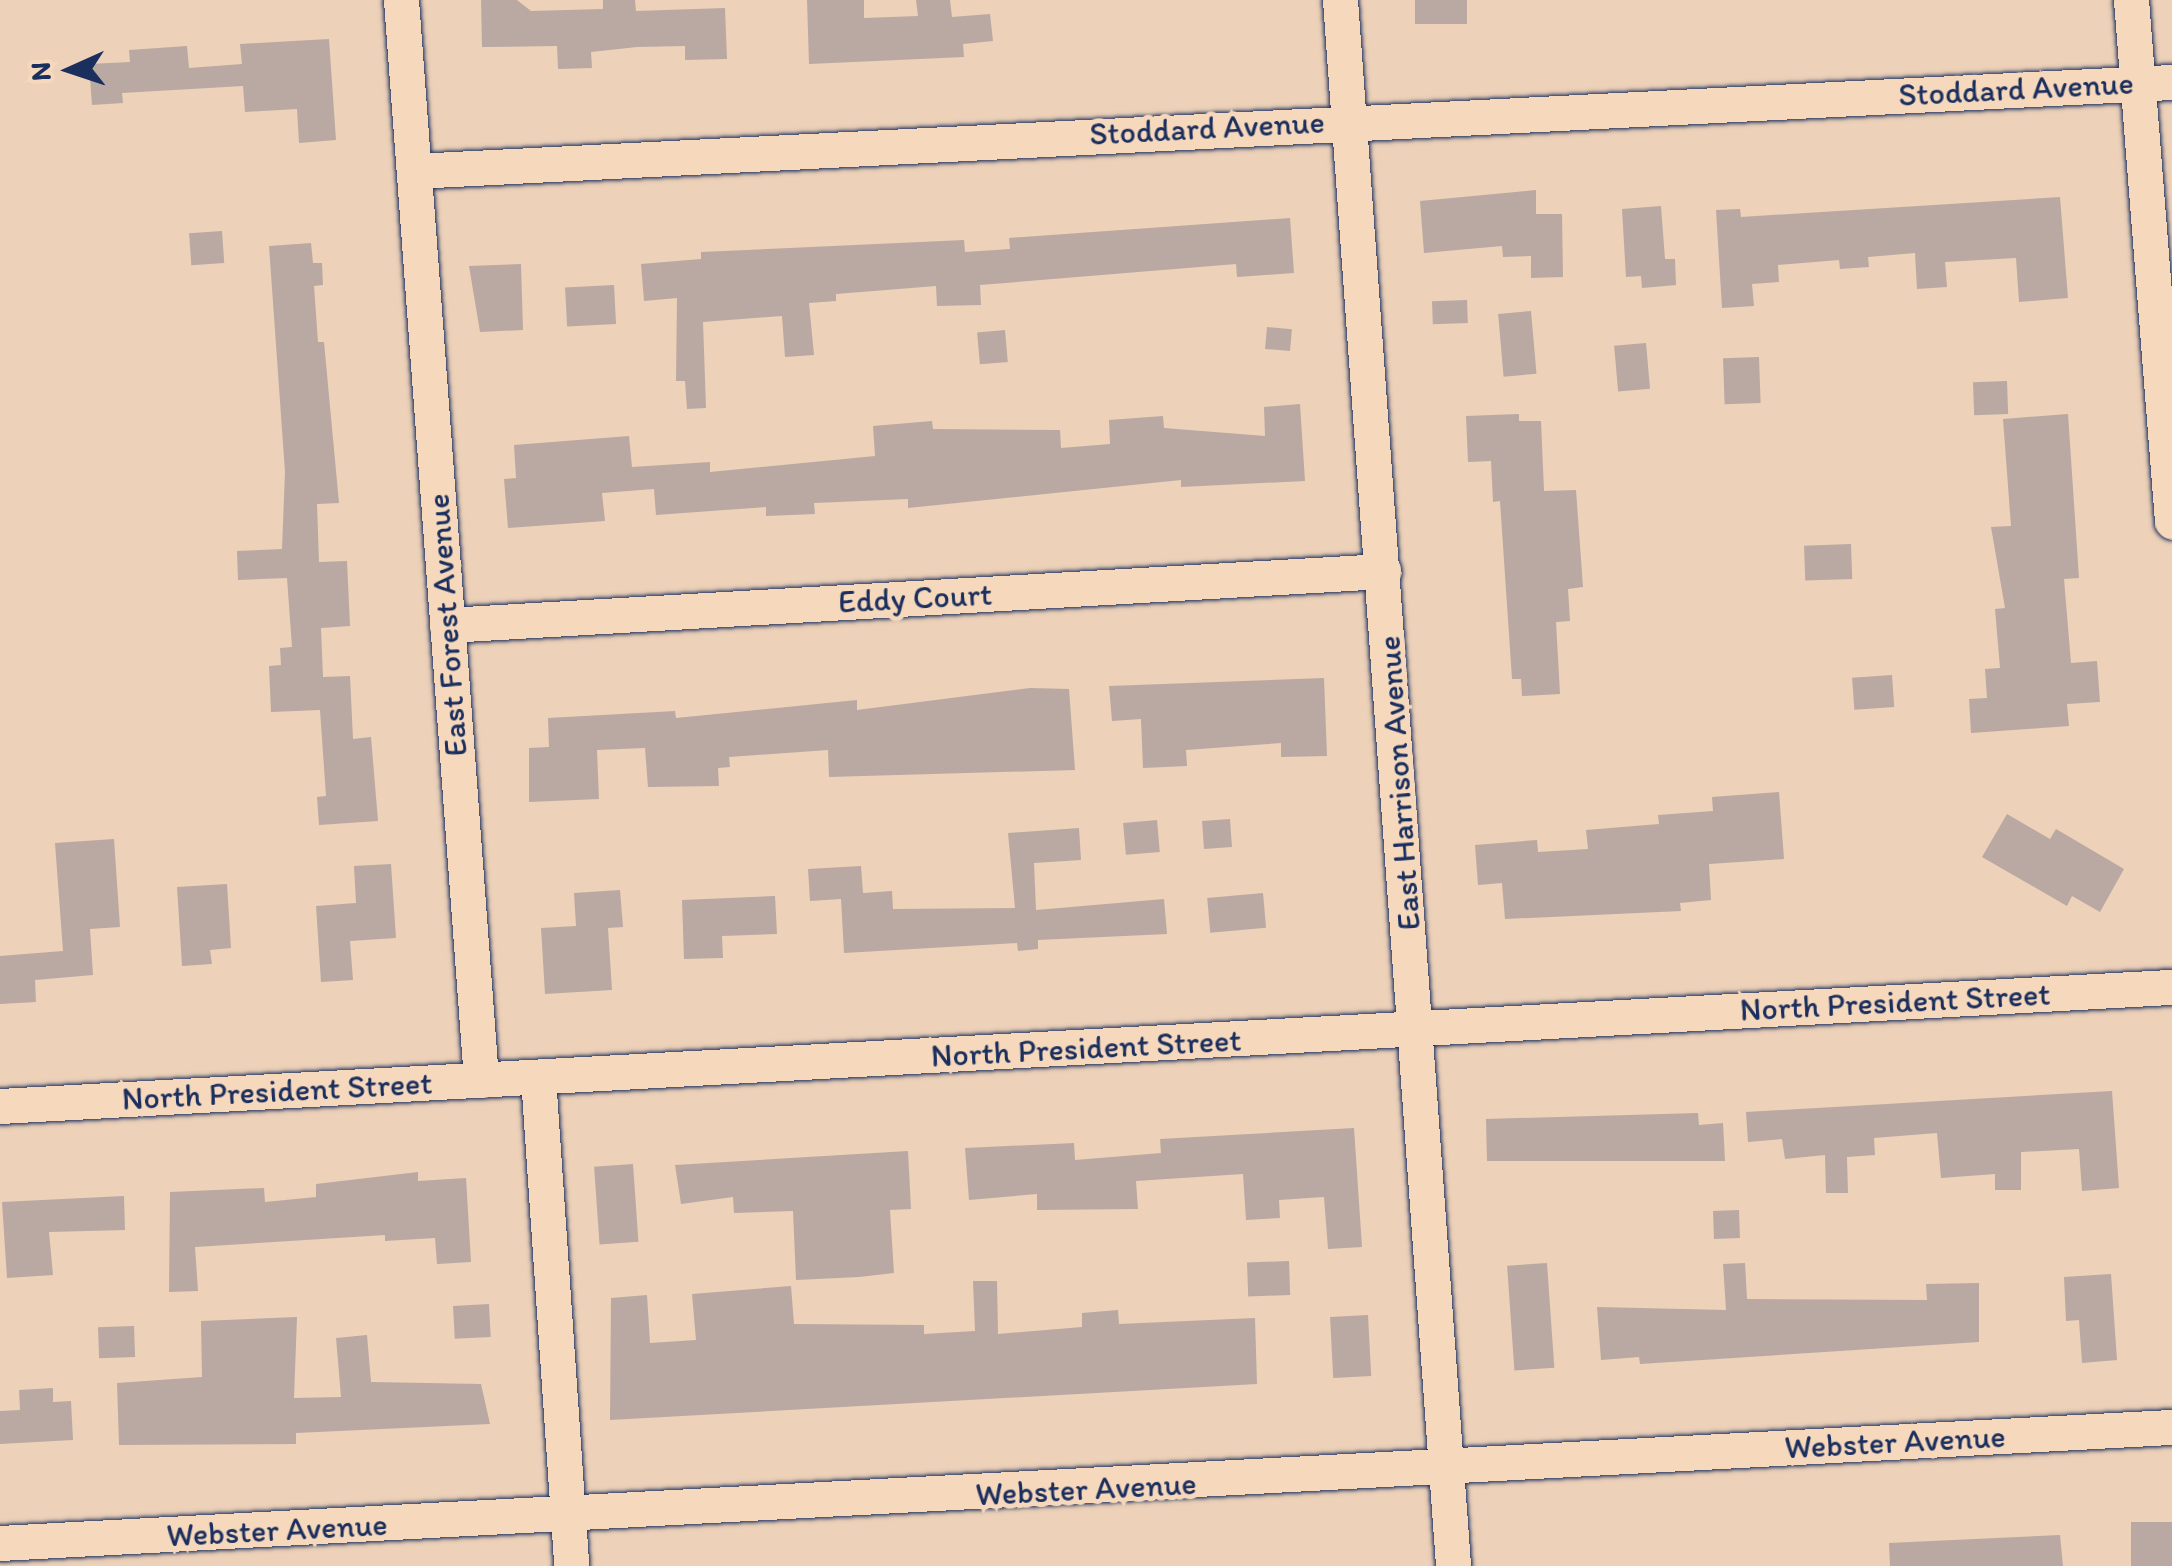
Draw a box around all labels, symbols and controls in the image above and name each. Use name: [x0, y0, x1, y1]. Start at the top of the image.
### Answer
north arrow: [20, 20, 120, 120]
text: N: [23, 61, 58, 82]
street label: Stoddard Avenue: [1898, 64, 2134, 114]
street label: Stoddard Avenue: [1089, 103, 1325, 153]
street label: East Forest Avenue: [419, 493, 475, 757]
street label: Eddy Court: [837, 575, 993, 621]
street label: East Harrison Avenue: [1370, 634, 1428, 932]
street label: North President Street: [1739, 975, 2051, 1029]
street label: North President Street: [930, 1021, 1242, 1075]
street label: North President Street: [121, 1064, 433, 1118]
street label: Webster Avenue: [1784, 1417, 2006, 1467]
street label: Webster Avenue: [975, 1464, 1197, 1514]
street label: Webster Avenue: [166, 1505, 388, 1555]

